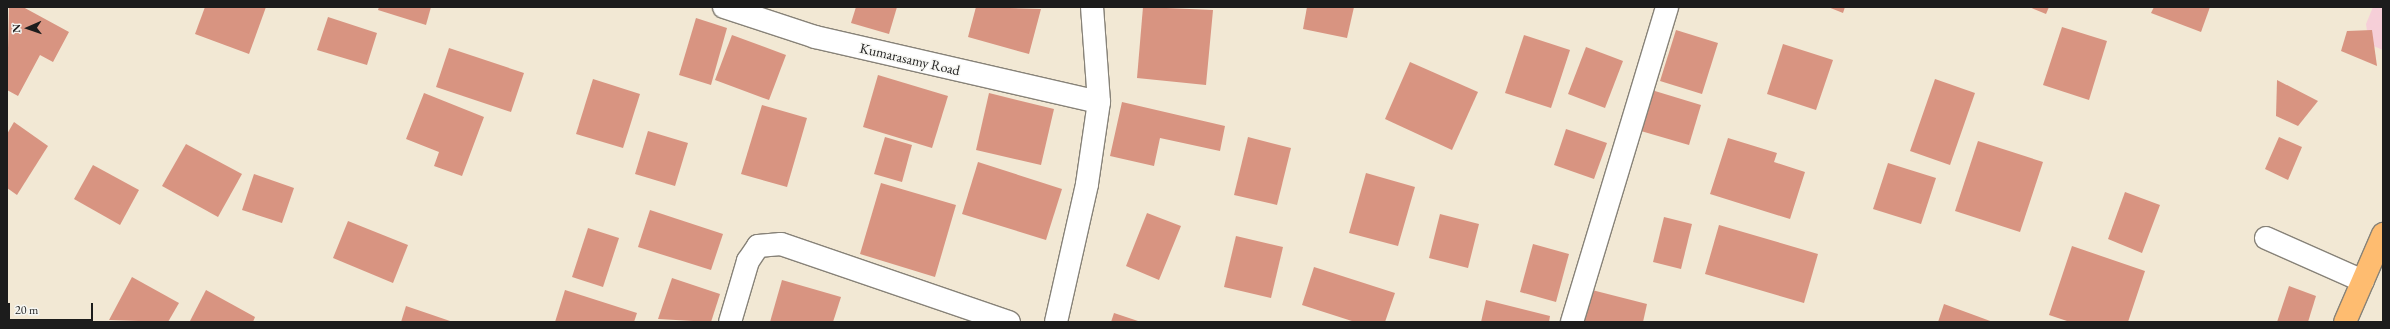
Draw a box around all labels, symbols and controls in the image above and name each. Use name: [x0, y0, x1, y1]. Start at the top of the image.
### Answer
north arrow: [8, 8, 48, 48]
text: N: [9, 24, 23, 33]
street label: Kumarasamy Road: [858, 39, 962, 79]
scale bar: [10, 295, 95, 321]
text: 20 m: [15, 302, 38, 318]

